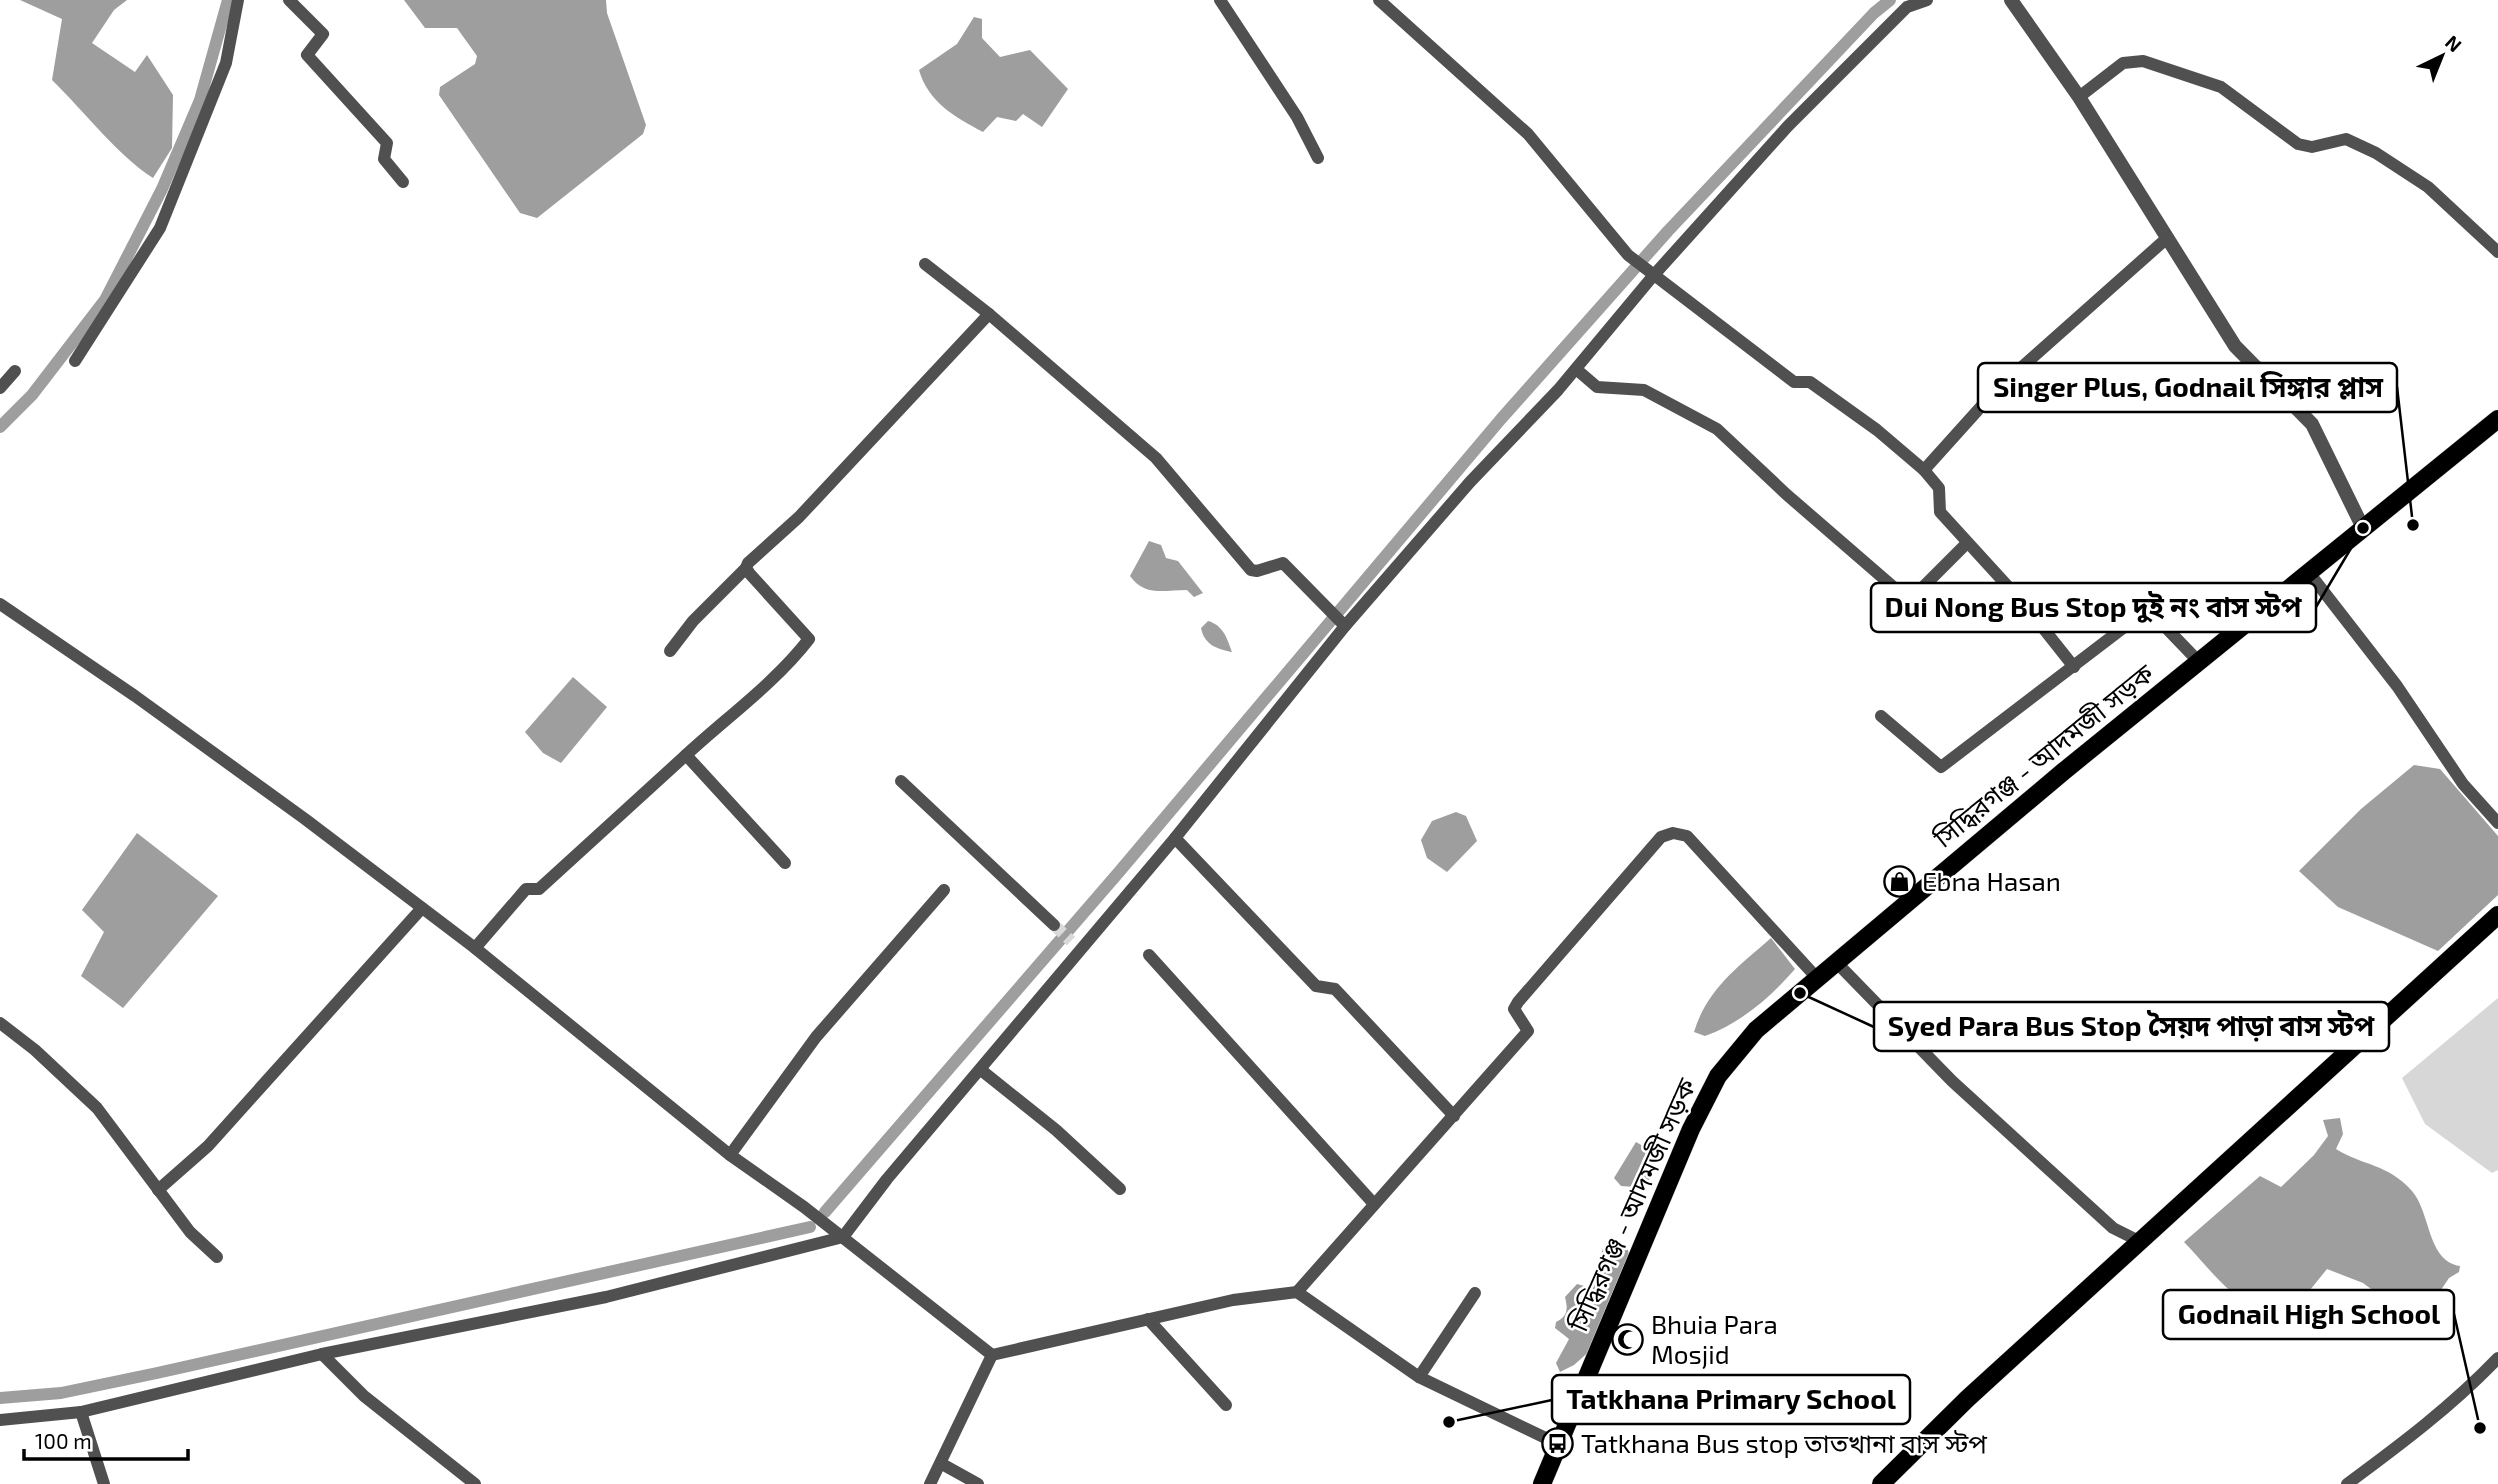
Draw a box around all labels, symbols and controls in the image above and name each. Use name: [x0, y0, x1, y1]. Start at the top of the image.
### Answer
north arrow: [2407, 21, 2477, 91]
text: N: [2441, 30, 2467, 56]
callout: Singer Plus, Godnail সিঙ্গার প্লাস: [1978, 363, 2397, 412]
text: Singer Plus, Godnail সিঙ্গার প্লাস: [1993, 369, 2384, 403]
callout: Dui Nong Bus Stop দুই নং বাস স্টপ: [1871, 583, 2316, 632]
text: Dui Nong Bus Stop দুই নং বাস স্টপ: [1885, 589, 2302, 623]
street label: সিদ্ধিরগঞ্জ - আদমজী সড়ক: [1926, 656, 2160, 854]
shop icon: Ebna Hasan: [1882, 865, 1916, 899]
place label: Ebna Hasan: [1922, 865, 2061, 896]
callout: Syed Para Bus Stop সৈয়দ পাড়া বাস স্টপ: [1874, 1002, 2389, 1051]
text: Syed Para Bus Stop সৈয়দ পাড়া বাস স্টপ: [1888, 1008, 2375, 1042]
street label: সিদ্ধিরগঞ্জ - আদমজী সড়ক: [1561, 1072, 1702, 1337]
callout: Godnail High School: [2163, 1290, 2454, 1339]
text: Godnail High School: [2178, 1296, 2441, 1330]
place label: Bhuia Para Mosjid: [1651, 1308, 1778, 1369]
mosque icon: Bhuia Para Mosjid: [1611, 1323, 1645, 1357]
callout: Tatkhana Primary School: [1552, 1375, 1910, 1424]
text: Tatkhana Primary School: [1566, 1381, 1897, 1415]
scale bar: [24, 1418, 189, 1462]
bus stop icon: Tatkhana Bus stop তাতখানা বাস স্টপ: [1541, 1427, 1575, 1461]
place label: Tatkhana Bus stop তাতখানা বাস স্টপ: [1581, 1427, 1987, 1458]
text: 100 m: [35, 1428, 92, 1453]

